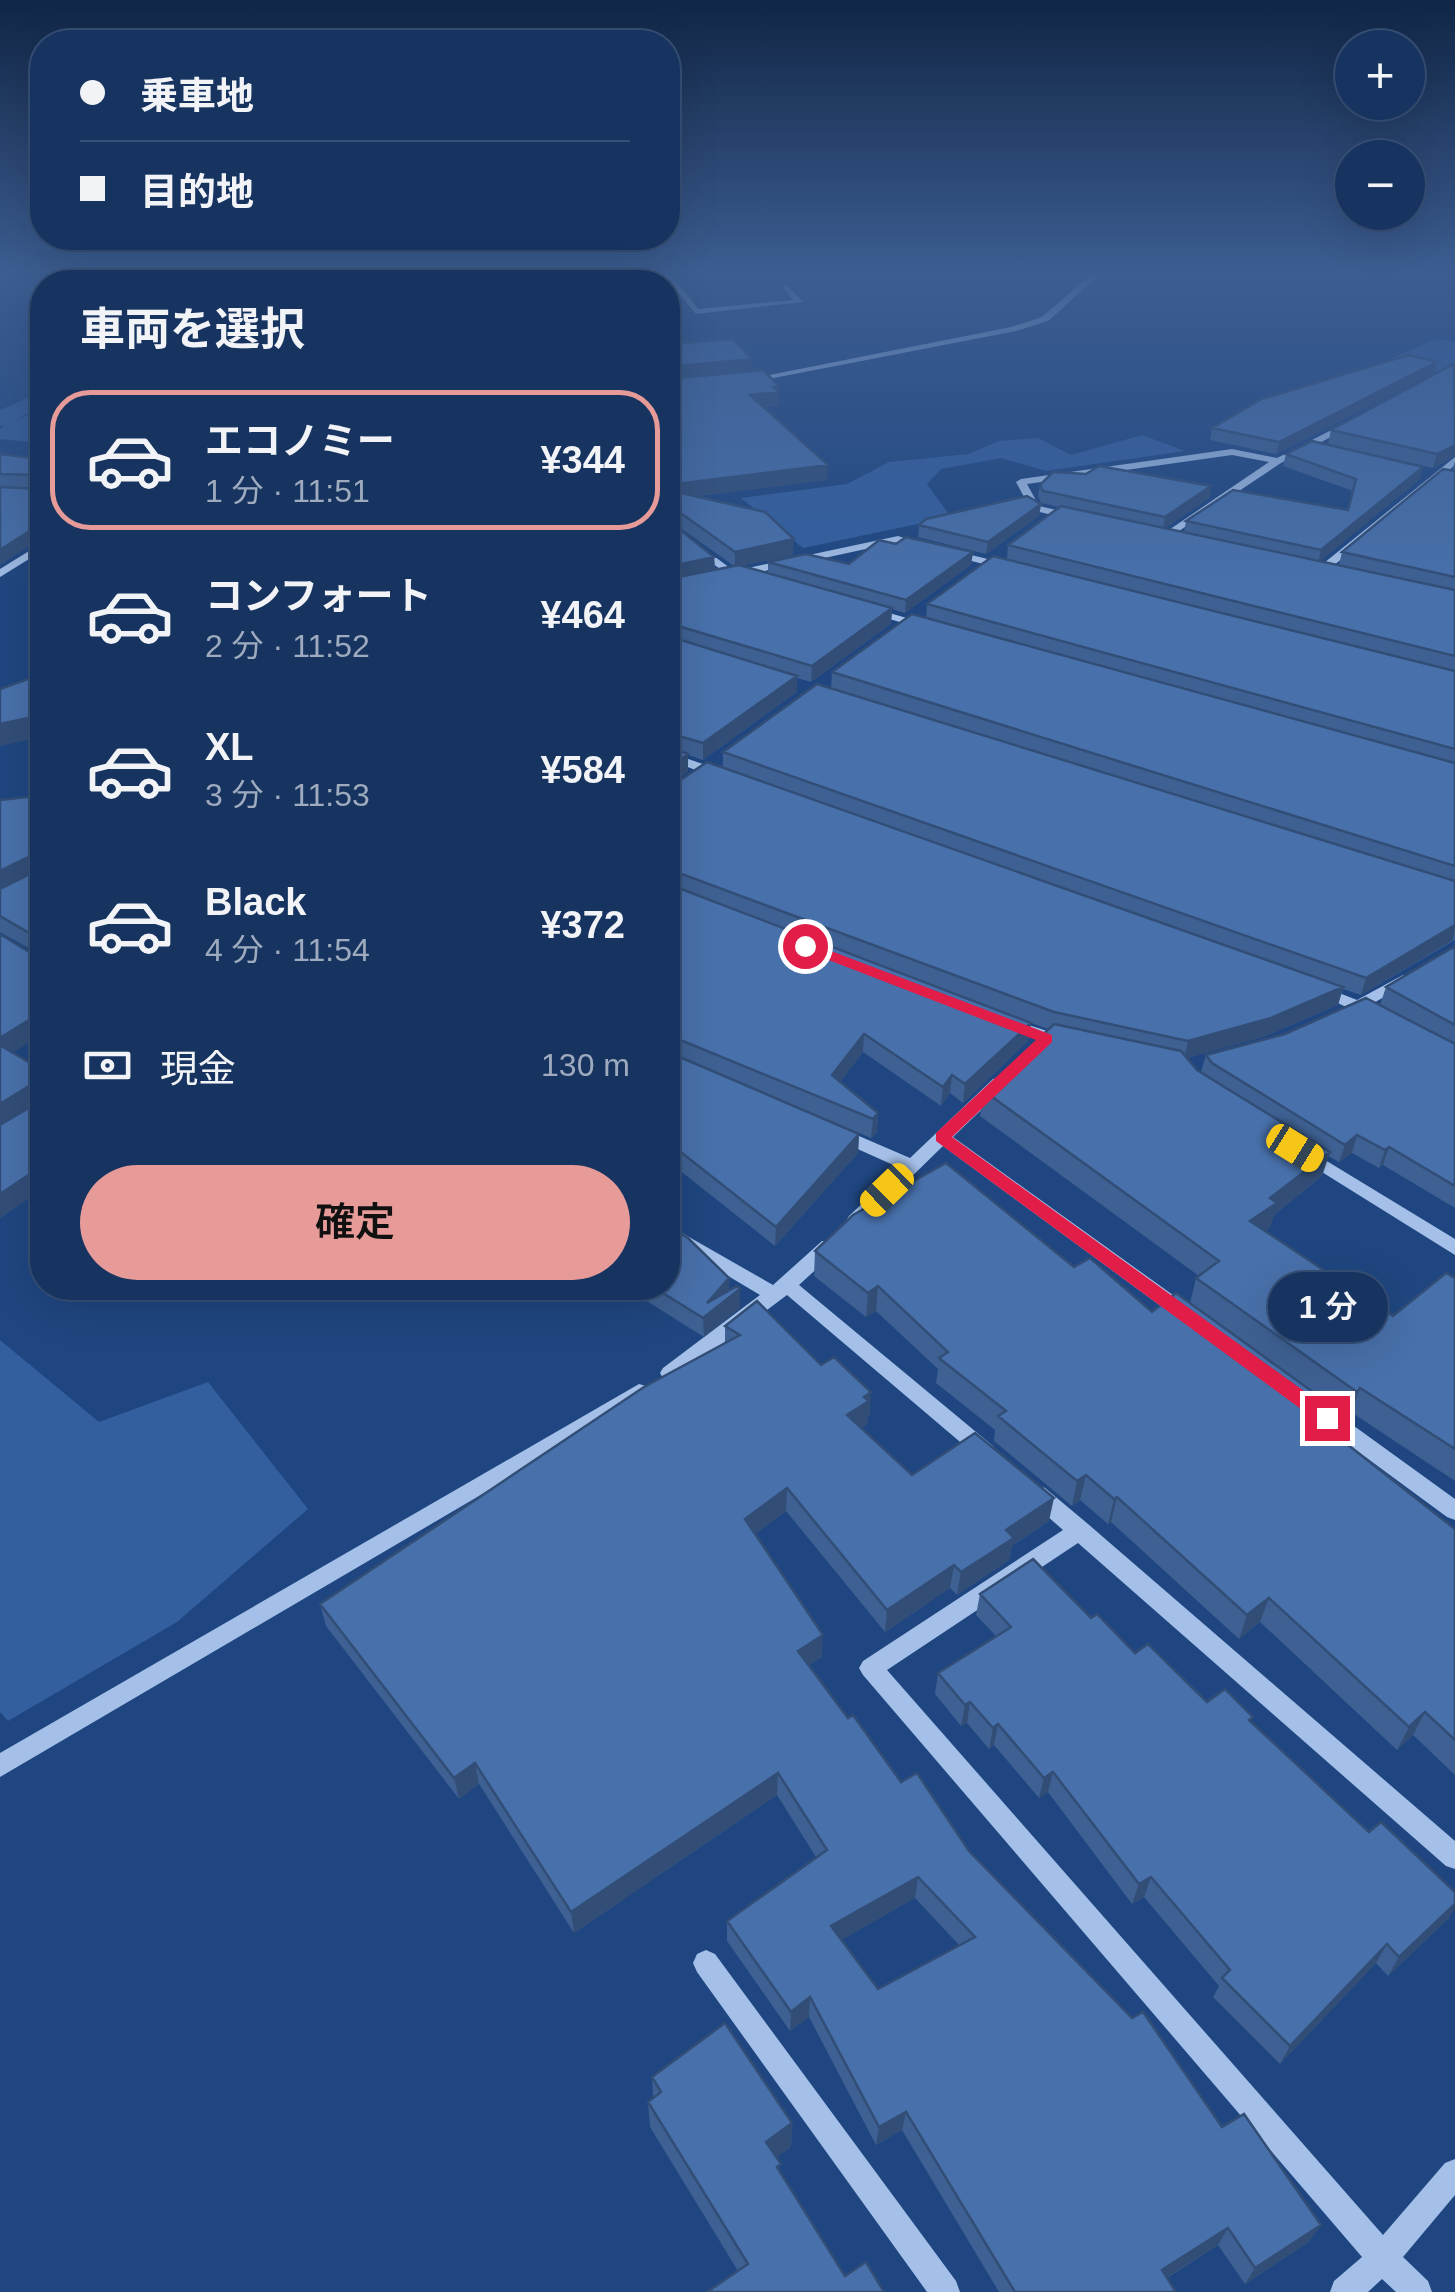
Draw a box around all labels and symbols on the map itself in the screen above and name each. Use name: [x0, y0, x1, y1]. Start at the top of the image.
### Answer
route start: [783, 924, 828, 969]
car: [1262, 1119, 1328, 1177]
car: [855, 1158, 919, 1222]
callout: 1 分: [1267, 1273, 1387, 1343]
route end: [1305, 1396, 1350, 1441]

